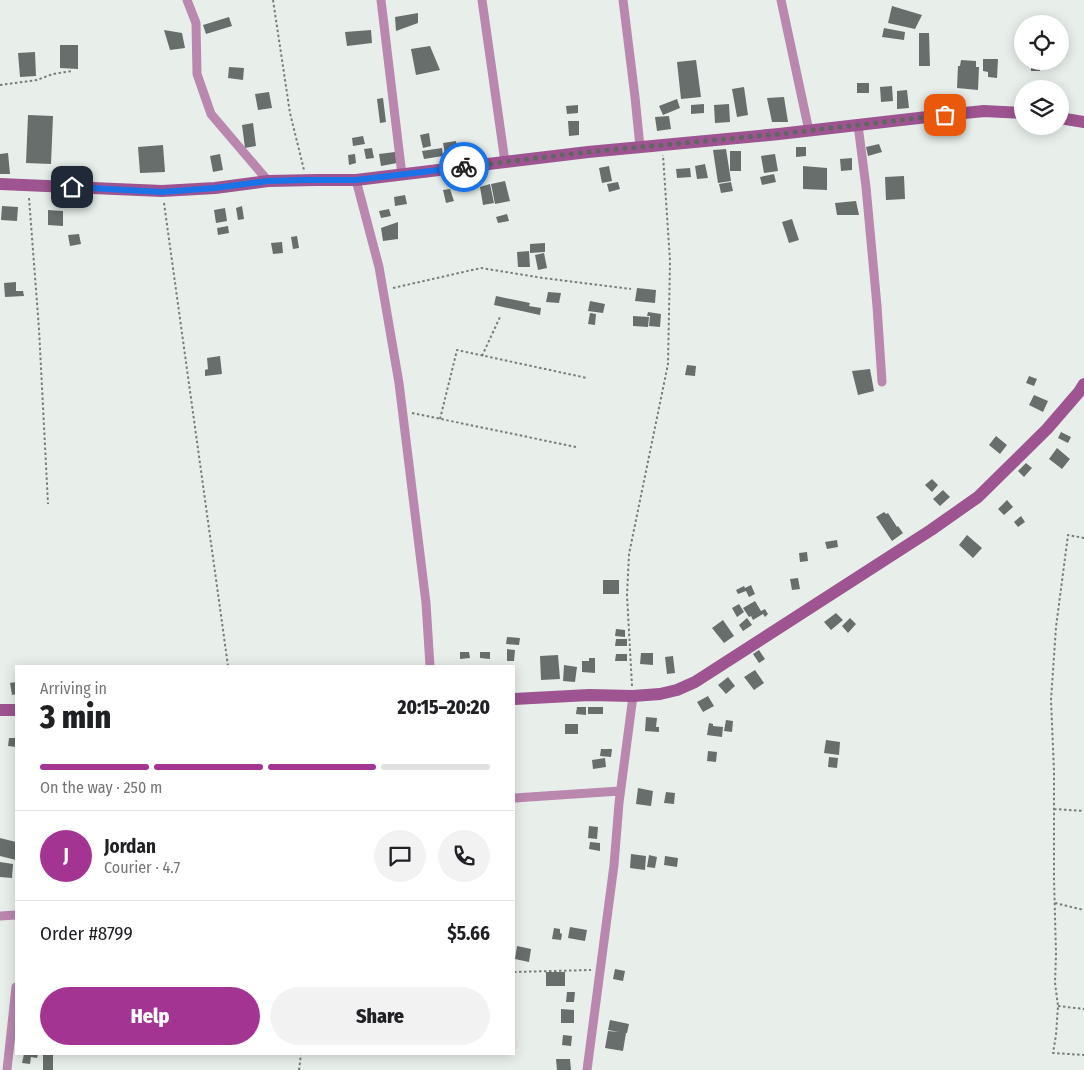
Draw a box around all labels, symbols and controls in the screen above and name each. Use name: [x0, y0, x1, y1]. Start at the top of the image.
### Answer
map controls: [1014, 15, 1069, 135]
button: locate: [1014, 15, 1069, 70]
button: layers: [1014, 80, 1069, 135]
pin: [924, 94, 966, 136]
icon: bag: [931, 101, 959, 129]
courier: [439, 142, 489, 192]
icon: bike: [450, 153, 478, 181]
pin: [51, 166, 93, 208]
icon: home: [58, 173, 86, 201]
text: Arriving in: [40, 679, 107, 698]
text: 20:15–20:20: [398, 696, 490, 719]
text: 3 min: [40, 698, 111, 736]
text: On the way · 250 m: [40, 778, 162, 797]
button: chat: [374, 830, 426, 882]
button: phone: [438, 830, 490, 882]
text: Jordan: [104, 835, 156, 858]
text: J: [63, 844, 69, 867]
text: Courier · 4.7: [104, 858, 180, 877]
text: Order #8799: [40, 922, 133, 945]
text: $5.66: [447, 922, 490, 945]
button: Help: [40, 987, 260, 1045]
button: Share: [270, 987, 490, 1045]

